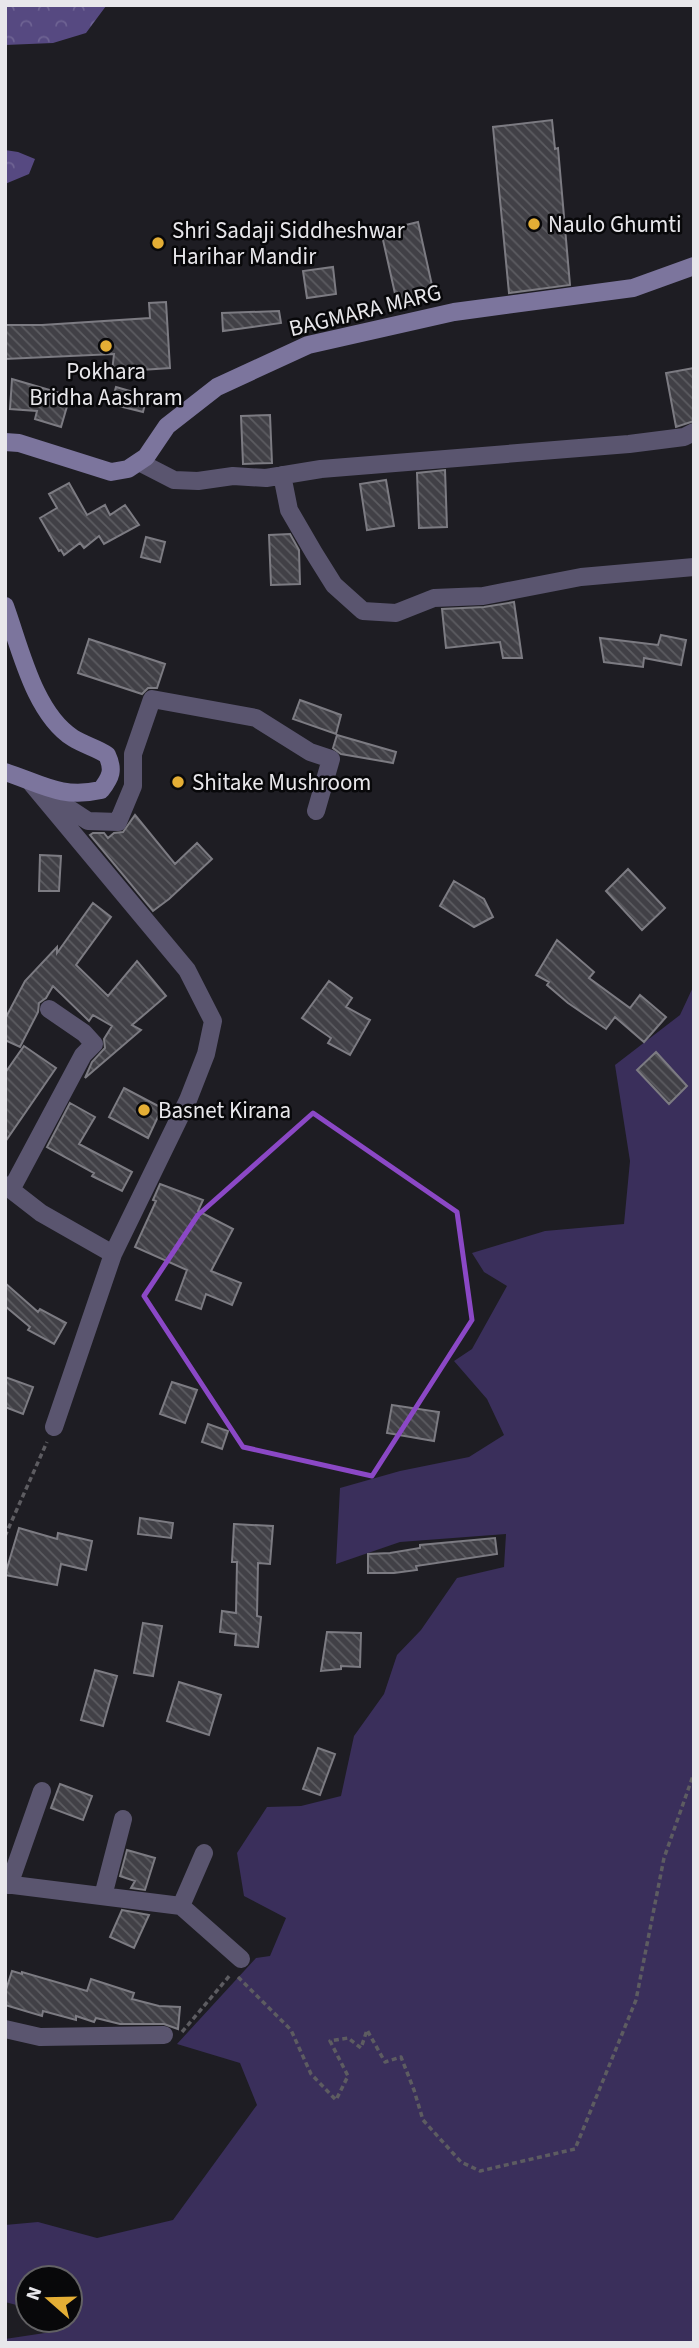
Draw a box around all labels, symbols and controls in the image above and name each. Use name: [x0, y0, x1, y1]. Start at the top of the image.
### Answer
place label: Naulo Ghumti: [548, 208, 682, 241]
place label: Shri Sadaji Siddheshwar Harihar Mandir: [172, 214, 406, 273]
marker: Naulo Ghumti: [526, 216, 542, 232]
marker: Shri Sadaji Siddheshwar Harihar Mandir: [150, 235, 166, 251]
street label: BAGMARA MARG: [286, 276, 445, 345]
marker: Pokhara Bridha Aashram: [98, 338, 114, 354]
place label: Pokhara Bridha Aashram: [29, 355, 183, 414]
place label: Shitake Mushroom: [192, 766, 371, 799]
marker: Shitake Mushroom: [170, 774, 186, 790]
place label: Basnet Kirana: [158, 1094, 291, 1127]
marker: Basnet Kirana: [136, 1102, 152, 1118]
north arrow: [14, 2264, 84, 2334]
text: N: [20, 2283, 49, 2304]

